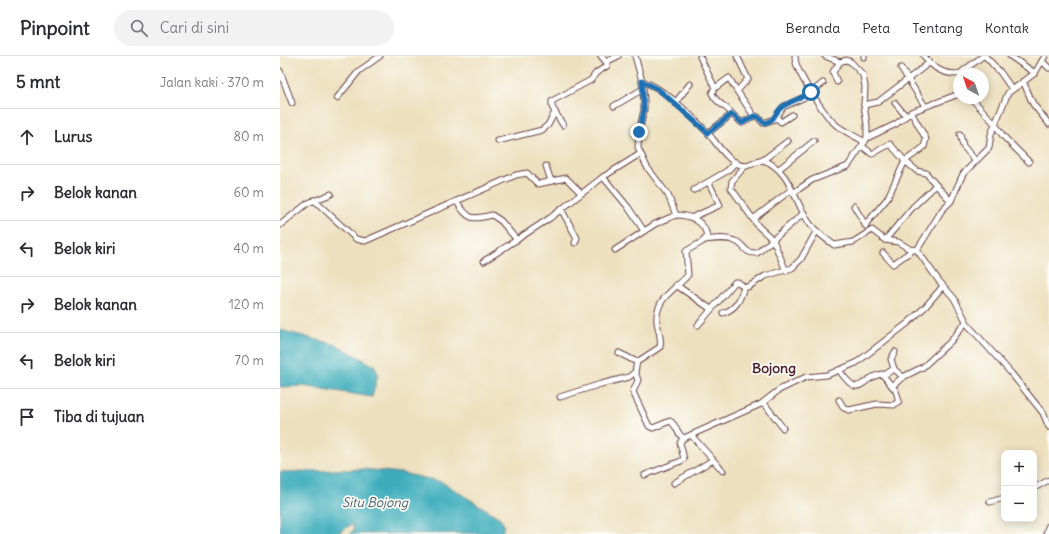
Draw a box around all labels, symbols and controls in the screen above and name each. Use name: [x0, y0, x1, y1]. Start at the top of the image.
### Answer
search box: [114, 10, 394, 46]
text: Pinpoint: [20, 16, 90, 40]
icon: search: [128, 17, 150, 39]
text: Cari di sini: [160, 18, 229, 37]
text: Beranda: [786, 19, 840, 37]
text: Peta: [862, 19, 890, 37]
text: Tentang: [912, 19, 963, 37]
text: Kontak: [985, 19, 1029, 37]
north arrow: [953, 68, 989, 104]
text: 5 mnt: [16, 71, 60, 93]
text: Jalan kaki · 370 m: [160, 74, 264, 91]
route start: [802, 83, 820, 101]
route end: [630, 123, 648, 141]
icon: ahead: [16, 126, 38, 148]
text: Lurus: [54, 127, 92, 146]
text: 80 m: [233, 128, 264, 145]
icon: right: [16, 182, 38, 204]
text: Belok kanan: [54, 183, 137, 202]
text: 60 m: [233, 184, 264, 201]
icon: left: [16, 238, 38, 260]
text: Belok kiri: [54, 239, 115, 258]
text: 40 m: [233, 240, 264, 257]
icon: right: [16, 294, 38, 316]
text: Belok kanan: [54, 295, 137, 314]
text: 120 m: [229, 296, 264, 313]
icon: left: [16, 350, 38, 372]
text: Belok kiri: [54, 351, 115, 370]
text: 70 m: [235, 352, 264, 369]
district label: Bojong: [752, 359, 796, 377]
icon: arrive: [16, 406, 38, 428]
text: Tiba di tujuan: [54, 407, 144, 426]
map controls: [1001, 450, 1037, 522]
button: +: [1001, 450, 1037, 486]
button: −: [1001, 486, 1037, 522]
water label: Situ Bojong: [342, 494, 410, 511]

